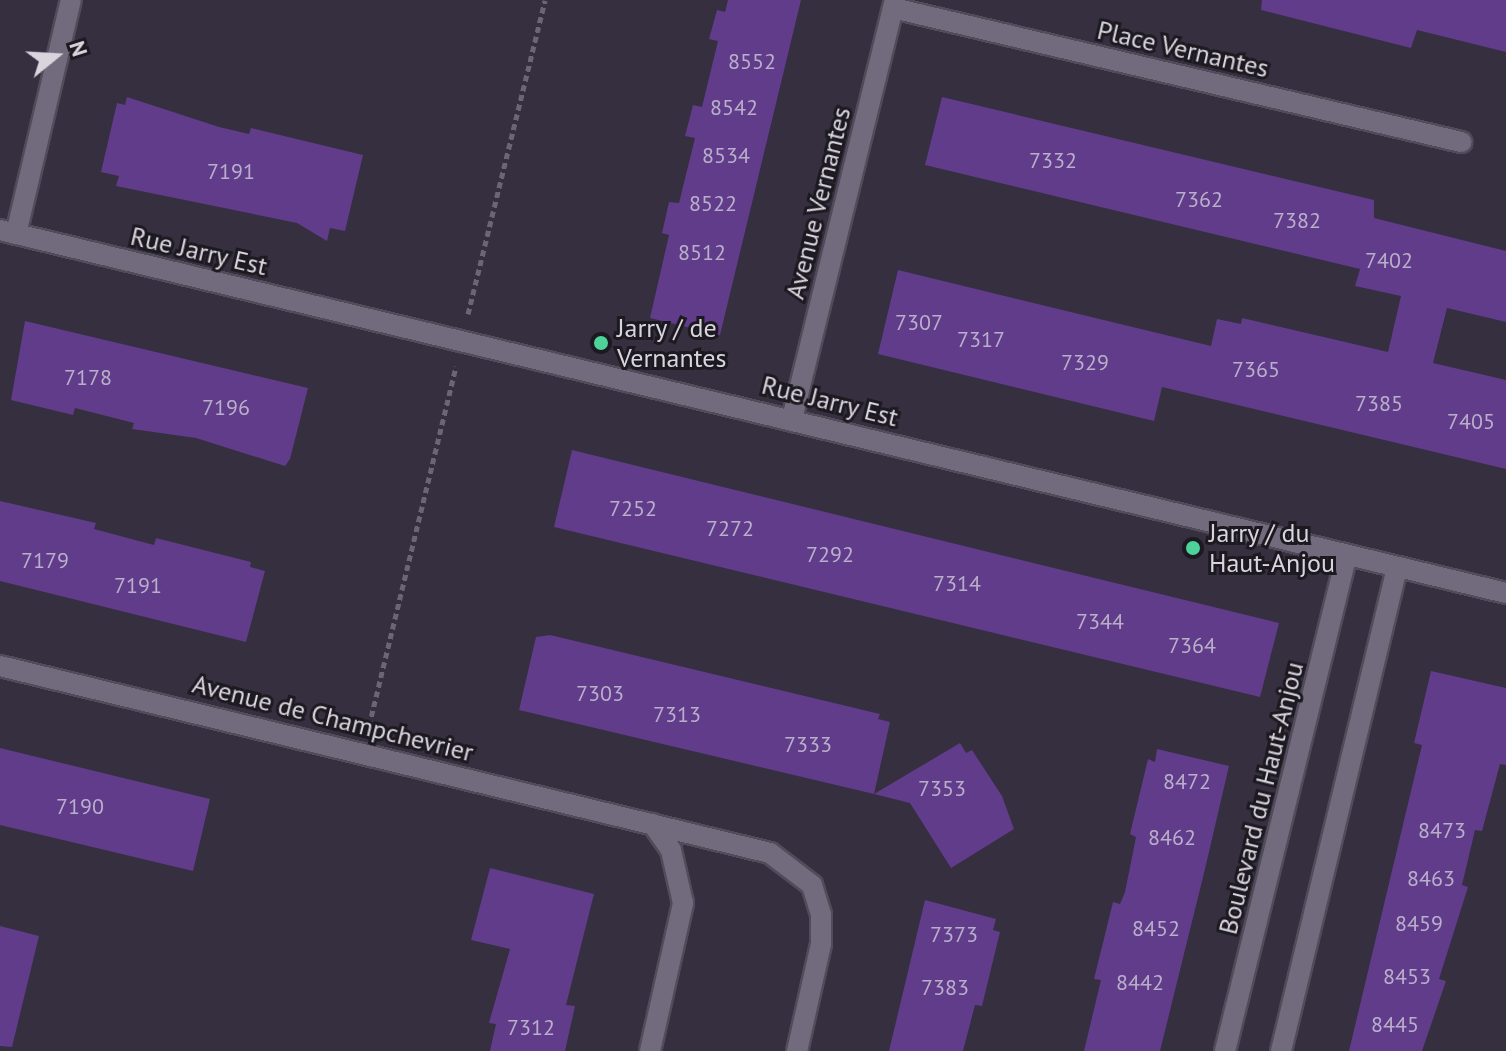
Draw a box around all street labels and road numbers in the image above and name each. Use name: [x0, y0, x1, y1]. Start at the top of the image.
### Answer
street label: Place Vernantes: [1094, 14, 1272, 84]
street label: Avenue Vernantes: [779, 103, 857, 303]
street label: Rue Jarry Est: [127, 220, 271, 282]
street label: Rue Jarry Est: [758, 369, 902, 433]
street label: Boulevard du Haut-Anjou: [1212, 659, 1310, 937]
street label: Avenue de Champchevrier: [189, 668, 477, 768]

